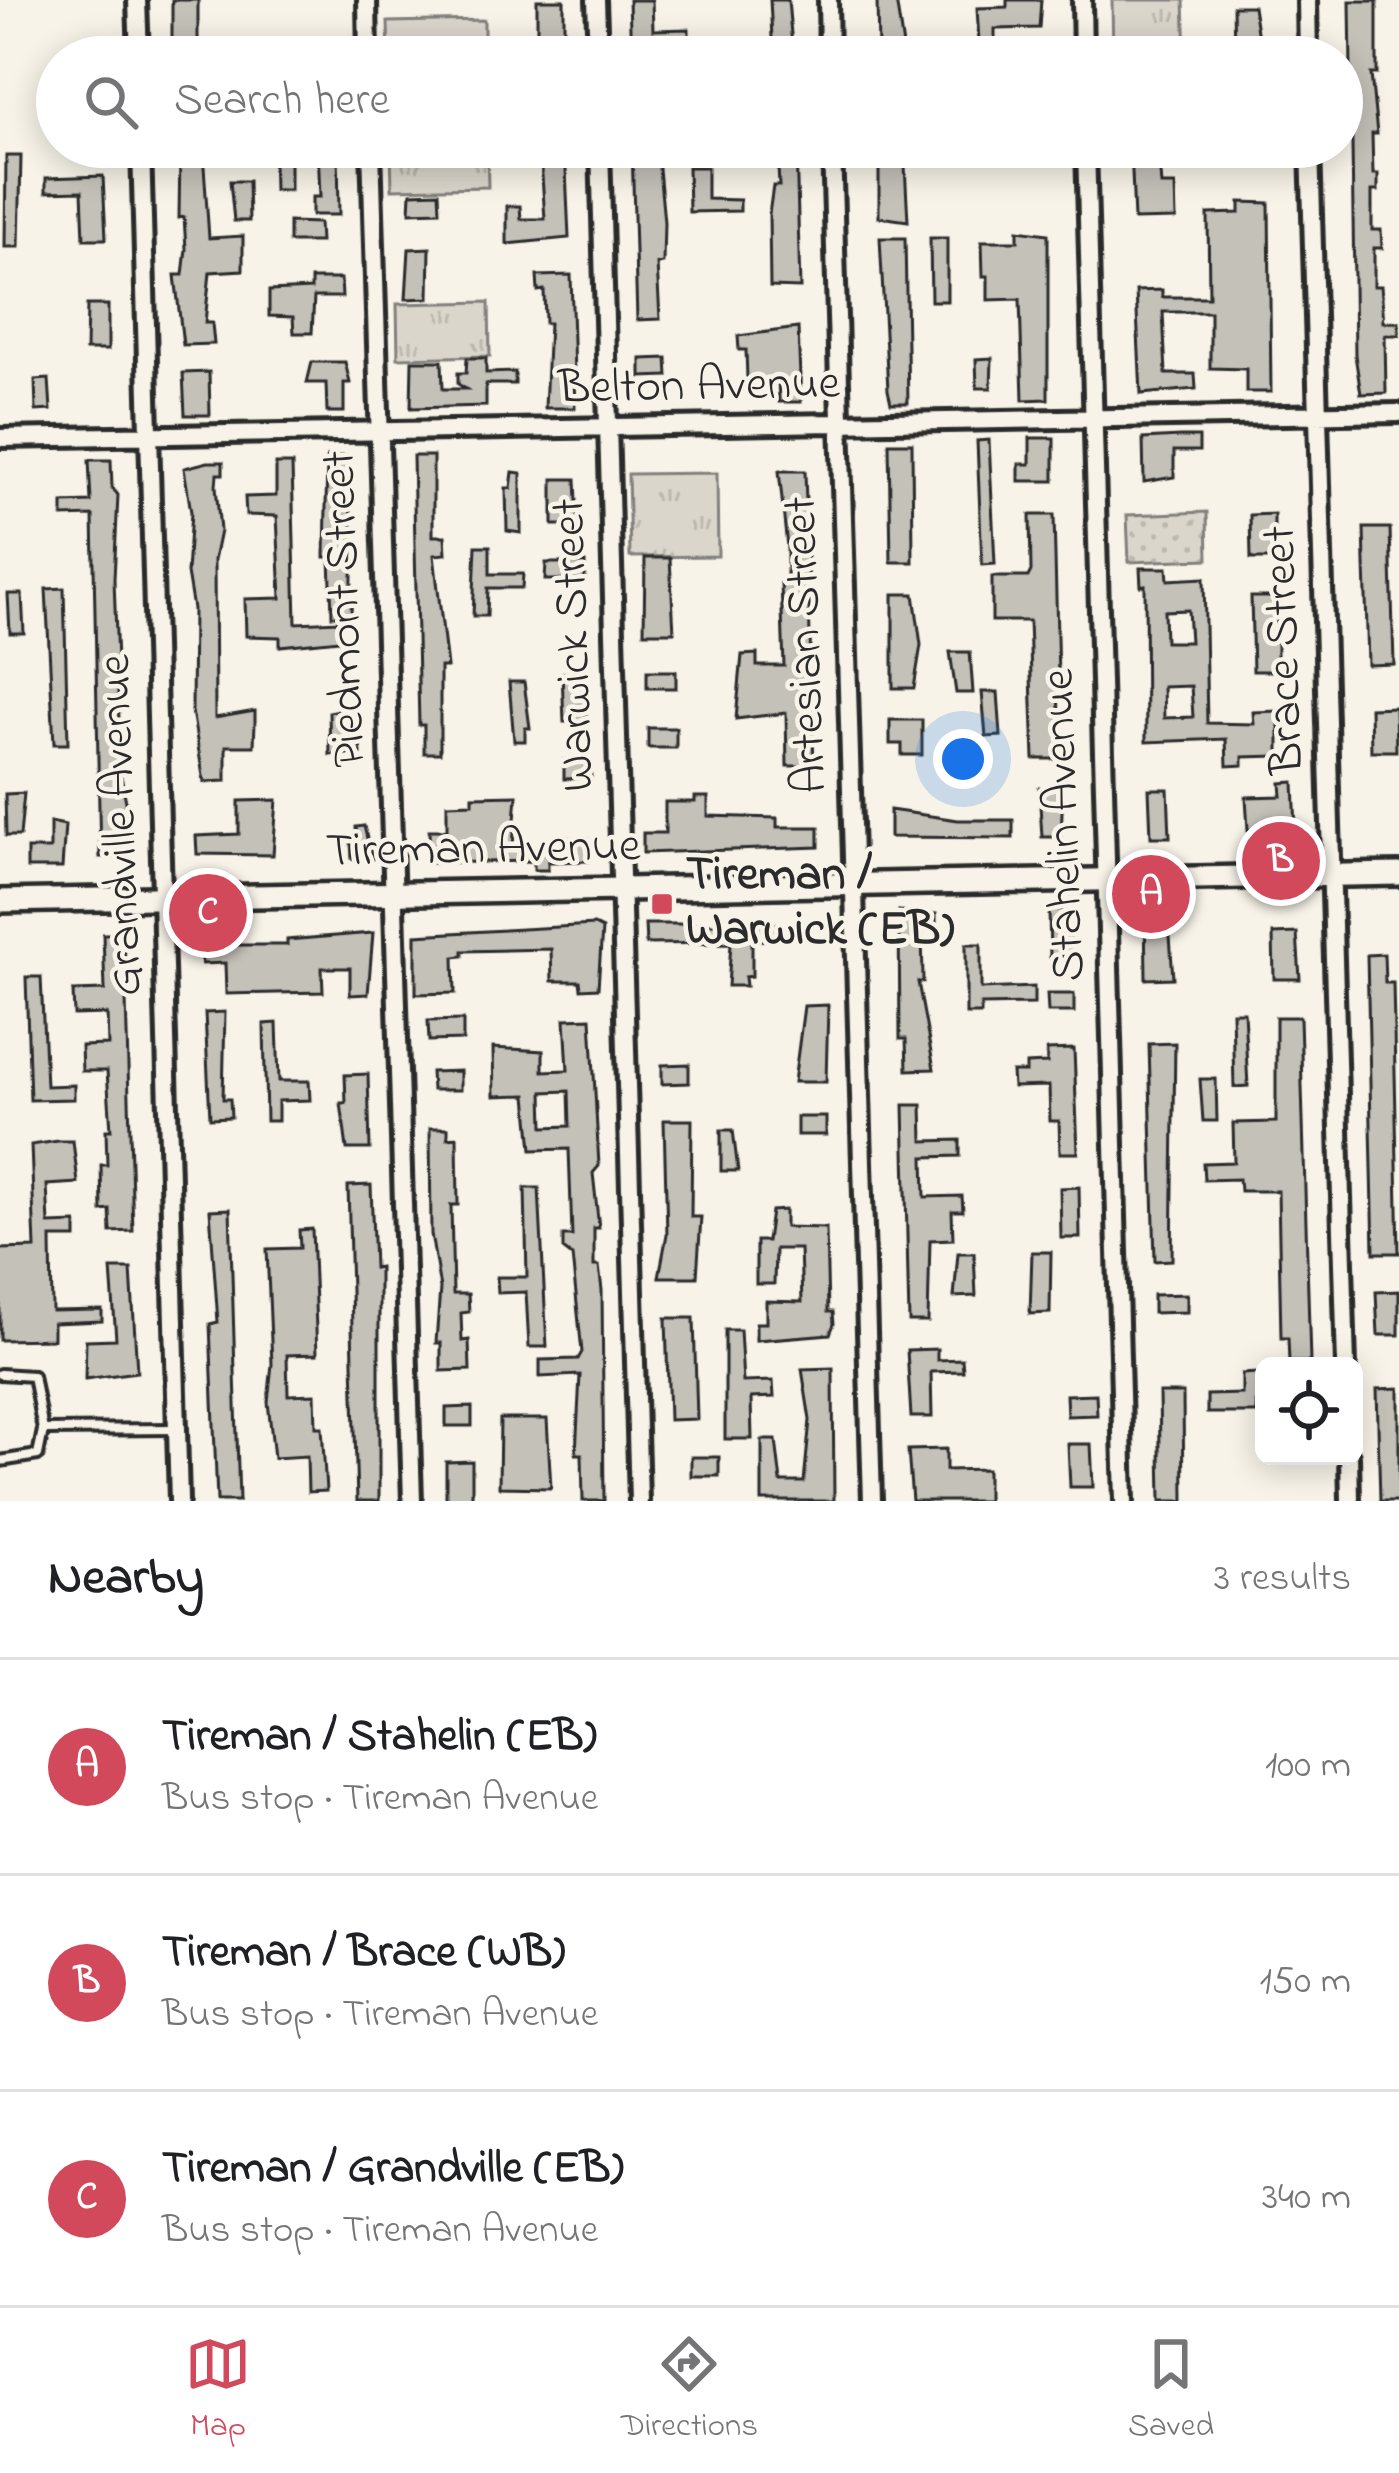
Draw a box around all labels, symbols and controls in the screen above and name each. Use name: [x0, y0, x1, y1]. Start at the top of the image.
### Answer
search box: [36, 36, 1363, 168]
icon: search: [78, 69, 144, 135]
text: Search here: [174, 69, 390, 135]
street label: Belton Avenue: [556, 350, 841, 424]
street label: Piedmont Street: [305, 449, 387, 769]
street label: Artesian Street: [767, 495, 847, 795]
street label: Warwick Street: [535, 497, 615, 793]
street label: Brace Street: [1246, 524, 1324, 777]
street label: Grandville Avenue: [81, 652, 163, 997]
street label: Stahelin Avenue: [1025, 667, 1105, 983]
your location: [933, 729, 993, 789]
street label: Tireman Avenue: [325, 812, 642, 888]
pin: B: [1242, 816, 1320, 906]
place label: Tireman / Warwick (EB): [686, 841, 954, 966]
pin: A: [1112, 849, 1190, 939]
pin: C: [169, 868, 247, 958]
marker: Tireman / Warwick (EB): [649, 891, 675, 917]
map controls: [1255, 1357, 1363, 1465]
button: locate: [1255, 1357, 1363, 1465]
text: Nearby: [48, 1542, 204, 1617]
text: 3 results: [1214, 1551, 1351, 1608]
text: Tireman / Stahelin (EB): [162, 1705, 596, 1771]
text: A: [75, 1738, 99, 1795]
text: 100 m: [1265, 1738, 1351, 1795]
text: Bus stop · Tireman Avenue: [162, 1771, 598, 1828]
text: Tireman / Brace (WB): [162, 1921, 565, 1987]
text: B: [74, 1954, 100, 2011]
text: 150 m: [1259, 1954, 1351, 2011]
text: Bus stop · Tireman Avenue: [162, 1987, 598, 2044]
text: Tireman / Grandville (EB): [162, 2137, 623, 2203]
text: C: [76, 2170, 98, 2227]
text: 340 m: [1262, 2170, 1351, 2227]
text: Bus stop · Tireman Avenue: [162, 2203, 598, 2260]
tab: Map: [185, 2331, 251, 2451]
tab: Directions: [621, 2331, 758, 2451]
tab: Saved: [1128, 2331, 1214, 2451]

